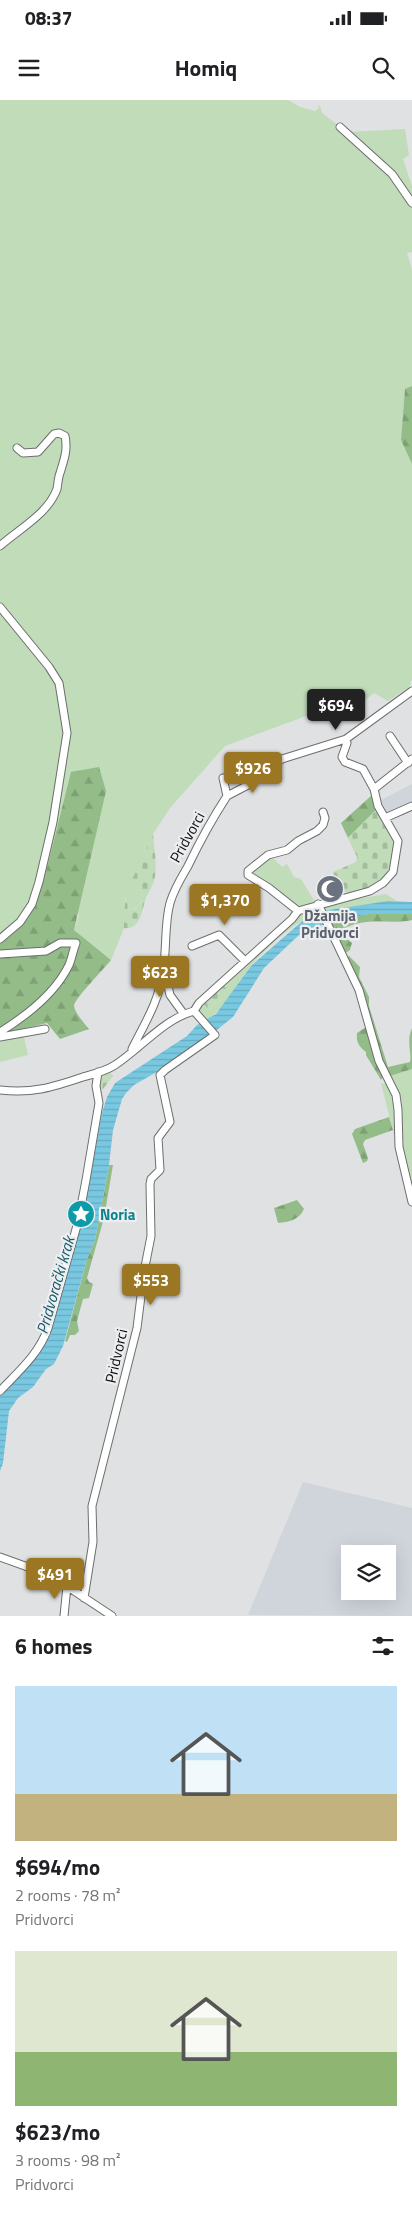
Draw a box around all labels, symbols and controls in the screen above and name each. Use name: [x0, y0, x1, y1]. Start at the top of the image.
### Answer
text: 08:37: [25, 3, 72, 32]
text: Homiq: [175, 51, 237, 85]
icon: menu: [15, 54, 43, 82]
icon: search: [369, 54, 397, 82]
pin: $694: [306, 688, 366, 731]
text: $694: [318, 693, 354, 717]
pin: $926: [223, 752, 283, 794]
text: $926: [235, 756, 271, 780]
street label: Pridvorci: [164, 807, 210, 867]
mosque icon: Džamija Pridvorci: [315, 874, 345, 904]
pin: $1,370: [184, 884, 266, 926]
text: $1,370: [200, 888, 250, 912]
place label: Džamija Pridvorci: [301, 904, 359, 944]
pin: $623: [130, 956, 190, 998]
text: $623: [142, 960, 178, 984]
place icon: Noria: [66, 1199, 96, 1229]
place label: Noria: [100, 1203, 136, 1226]
water label: Pridvorački krak: [30, 1232, 81, 1337]
pin: $553: [121, 1264, 181, 1306]
text: $553: [133, 1268, 169, 1292]
street label: Pridvorci: [99, 1327, 133, 1385]
map controls: [341, 1545, 396, 1600]
button: layers: [341, 1545, 396, 1600]
pin: $491: [25, 1558, 85, 1600]
text: $491: [37, 1562, 73, 1586]
text: 6 homes: [15, 1630, 92, 1662]
icon: filters: [369, 1632, 397, 1660]
icon: home: [161, 1719, 251, 1809]
text: $694/mo: [15, 1851, 100, 1883]
text: 2 rooms · 78 m²: [15, 1883, 120, 1907]
text: Pridvorci: [15, 1907, 74, 1931]
icon: home: [161, 1984, 251, 2074]
text: $623/mo: [15, 2116, 100, 2148]
text: 3 rooms · 98 m²: [15, 2148, 120, 2172]
text: Pridvorci: [15, 2172, 74, 2196]

